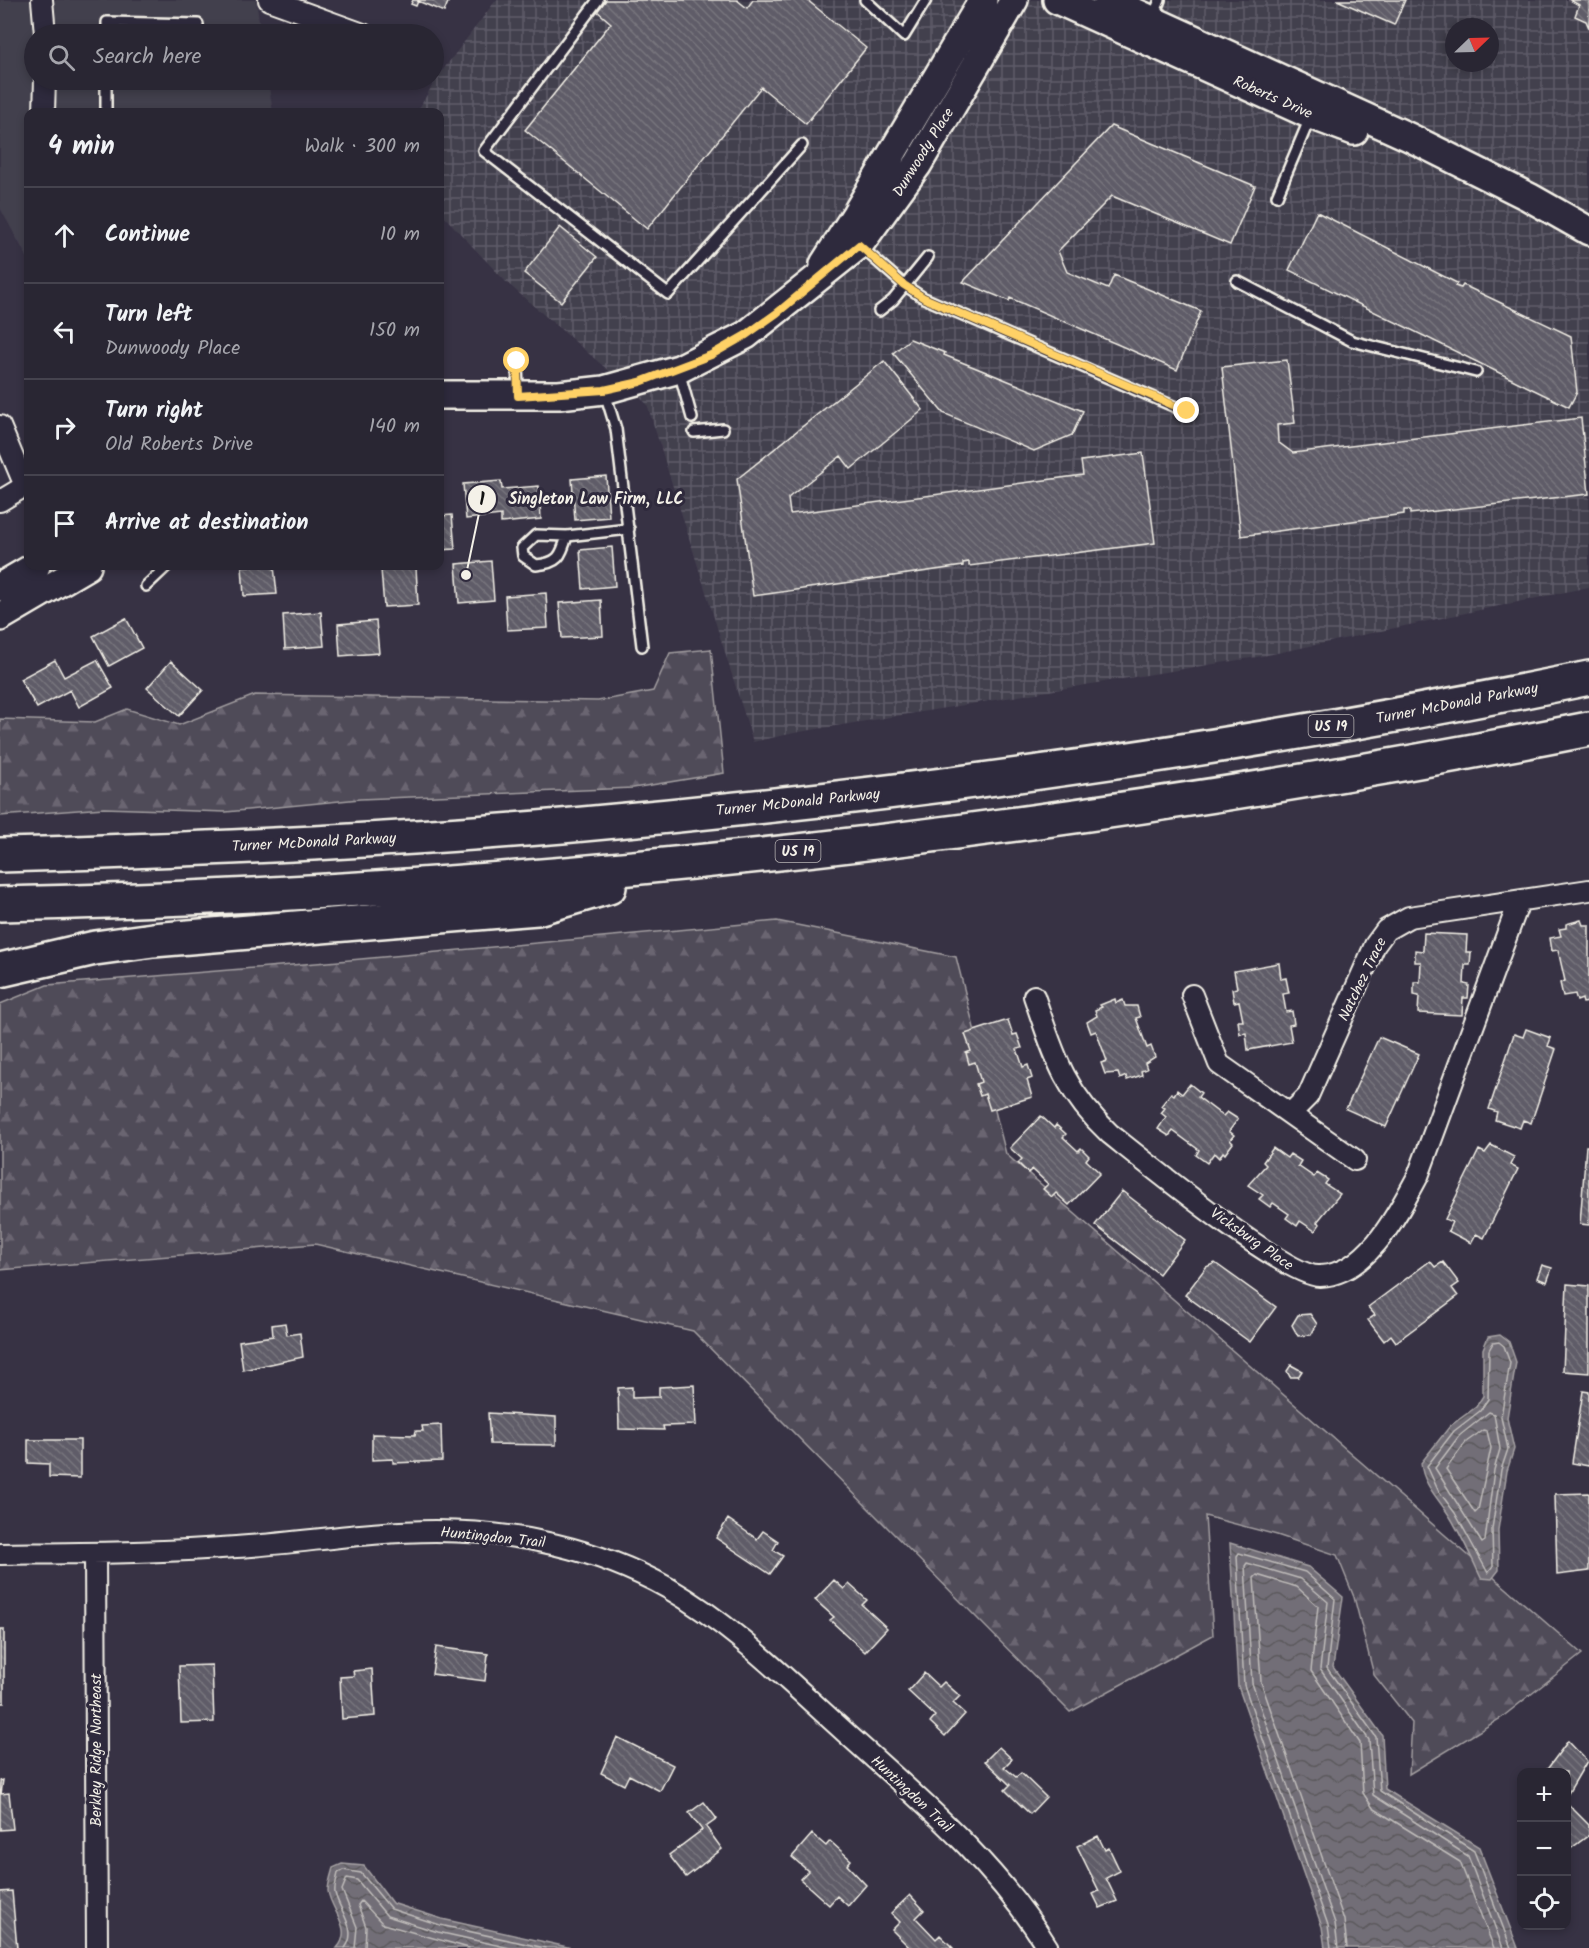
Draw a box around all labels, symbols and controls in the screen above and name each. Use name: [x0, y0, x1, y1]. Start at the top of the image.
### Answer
north arrow: [1445, 18, 1499, 72]
search box: [24, 24, 444, 90]
text: Search here: [93, 40, 201, 75]
icon: search: [45, 41, 78, 74]
street label: Roberts Drive: [1229, 70, 1316, 126]
street label: Dunwoody Place: [887, 103, 961, 202]
text: 4 min: [48, 126, 115, 168]
text: Walk · 300 m: [305, 131, 420, 163]
text: Continue: [105, 218, 190, 253]
icon: ahead: [48, 219, 81, 252]
text: 10 m: [380, 219, 420, 251]
text: Turn left: [105, 298, 192, 333]
icon: left: [48, 315, 81, 348]
text: 150 m: [369, 315, 420, 347]
text: Dunwoody Place: [105, 333, 240, 365]
route start: [503, 347, 529, 373]
text: Turn right: [105, 394, 203, 429]
route end: [1173, 397, 1199, 423]
icon: right: [48, 411, 81, 444]
text: 140 m: [369, 411, 420, 443]
text: Old Roberts Drive: [105, 429, 253, 461]
callout: Singleton Law Firm, LLC: [467, 482, 696, 516]
text: 1: [479, 486, 485, 515]
text: Singleton Law Firm, LLC: [509, 487, 684, 512]
text: Arrive at destination: [105, 506, 308, 541]
icon: arrive: [48, 507, 81, 540]
street label: Turner McDonald Parkway: [1374, 676, 1541, 731]
road number: US 19: [1308, 715, 1354, 737]
street label: Turner McDonald Parkway: [715, 782, 882, 824]
street label: Turner McDonald Parkway: [231, 827, 398, 859]
road number: US 19: [776, 840, 820, 862]
street label: Natchez Trace: [1332, 933, 1394, 1025]
street label: Vicksburg Place: [1205, 1202, 1298, 1278]
street label: Huntingdon Trail: [439, 1521, 547, 1555]
street label: Berkley Ridge Northeast: [85, 1673, 109, 1827]
street label: Huntingdon Trail: [865, 1750, 958, 1840]
map controls: [1517, 1768, 1571, 1930]
button: +: [1517, 1768, 1571, 1822]
button: −: [1517, 1822, 1571, 1876]
button: locate: [1517, 1876, 1571, 1930]

